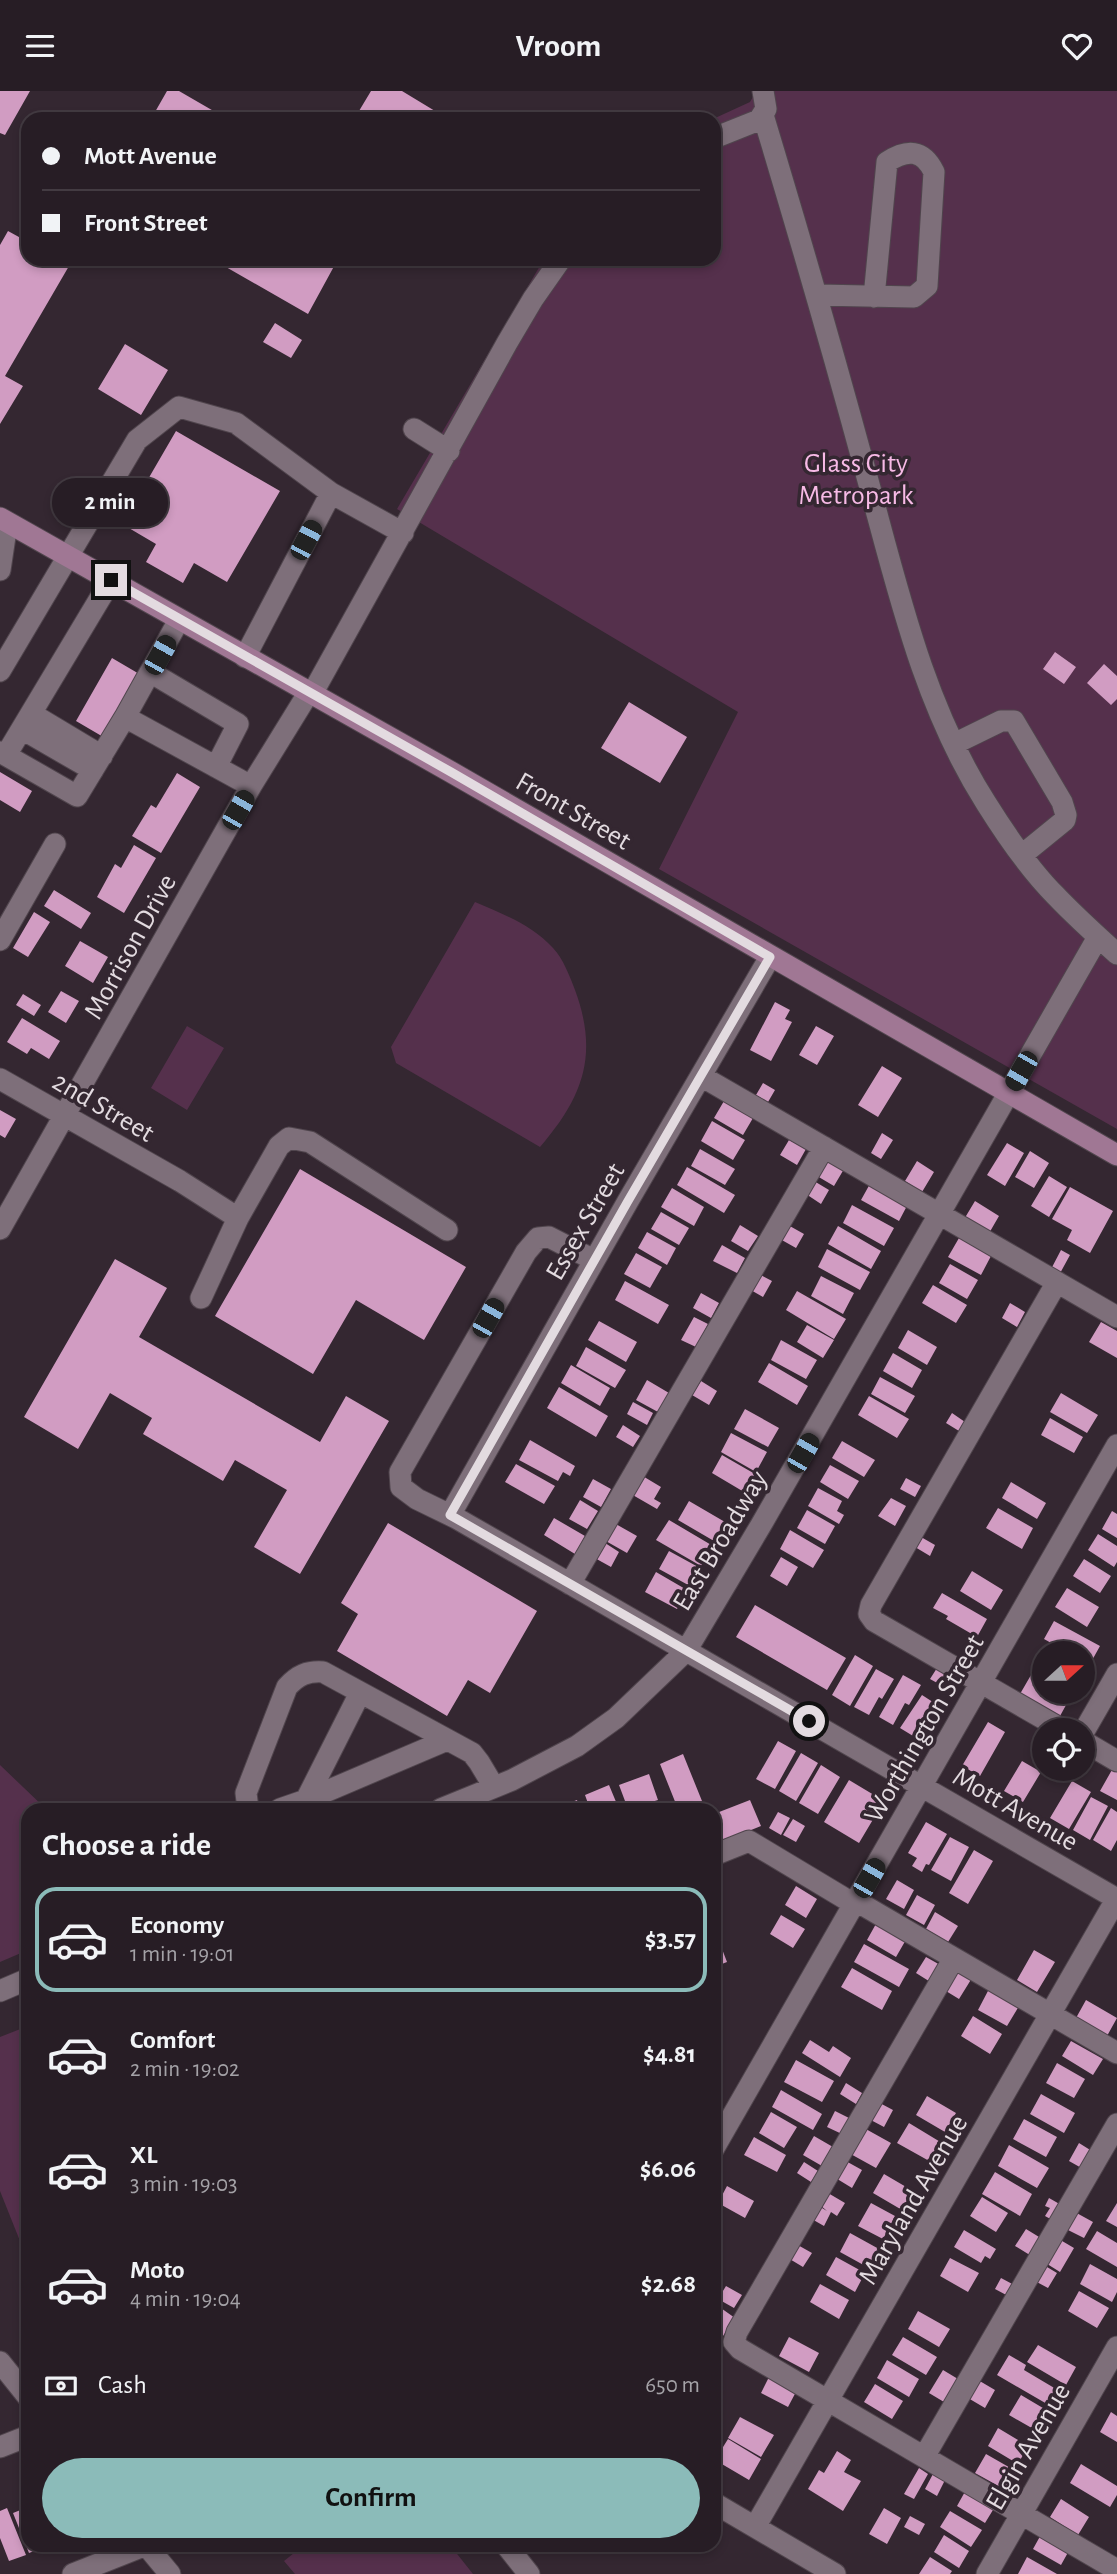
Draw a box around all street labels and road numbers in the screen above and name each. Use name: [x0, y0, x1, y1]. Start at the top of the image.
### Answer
street label: Front Street: [511, 768, 635, 856]
street label: Morrison Drive: [79, 870, 182, 1024]
street label: 2nd Street: [47, 1068, 159, 1148]
street label: Essex Street: [541, 1159, 630, 1285]
street label: East Broadway: [668, 1466, 773, 1616]
street label: Worthington Street: [860, 1630, 990, 1828]
street label: Mott Avenue: [948, 1763, 1082, 1857]
street label: Maryland Avenue: [854, 2110, 974, 2290]
street label: Elgin Avenue: [981, 2379, 1076, 2515]

